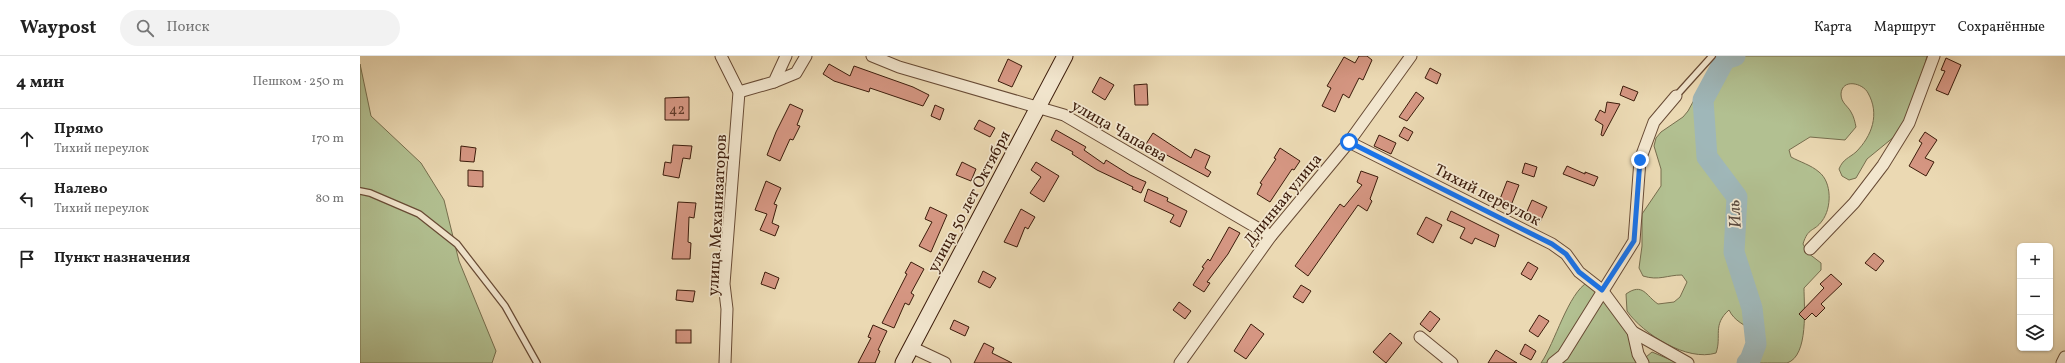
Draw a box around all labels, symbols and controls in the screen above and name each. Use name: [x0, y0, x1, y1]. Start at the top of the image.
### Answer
search box: [120, 10, 400, 46]
text: Waypost: [20, 15, 96, 41]
icon: search: [134, 17, 156, 39]
text: Поиск: [166, 17, 209, 38]
text: Карта: [1814, 18, 1852, 37]
text: Маршрут: [1874, 18, 1936, 37]
text: Сохранённые: [1958, 18, 2045, 37]
text: 4 мин: [16, 71, 64, 94]
text: Пешком · 250 m: [252, 73, 344, 91]
street label: улица Чапаева: [1067, 95, 1171, 168]
house number: 42: [669, 101, 685, 120]
text: Прямо: [54, 119, 103, 140]
street label: улица 50 лет Октября: [923, 127, 1017, 277]
icon: ahead: [16, 128, 38, 150]
text: 170 m: [311, 130, 344, 148]
route start: [1340, 133, 1358, 151]
street label: улица Механизаторов: [703, 134, 733, 297]
text: Тихий переулок: [54, 140, 149, 158]
street label: Длинная улица: [1239, 149, 1328, 251]
route end: [1631, 151, 1649, 169]
street label: Тихий переулок: [1430, 159, 1545, 232]
text: Налево: [54, 179, 108, 200]
icon: left: [16, 188, 38, 210]
text: 80 m: [315, 190, 344, 208]
water label: Иль: [1723, 199, 1748, 229]
text: Тихий переулок: [54, 200, 149, 218]
map controls: [2017, 243, 2053, 351]
button: +: [2017, 243, 2053, 279]
icon: arrive: [16, 248, 38, 270]
text: Пункт назначения: [54, 248, 190, 269]
button: −: [2017, 279, 2053, 315]
button: layers: [2017, 315, 2053, 351]

